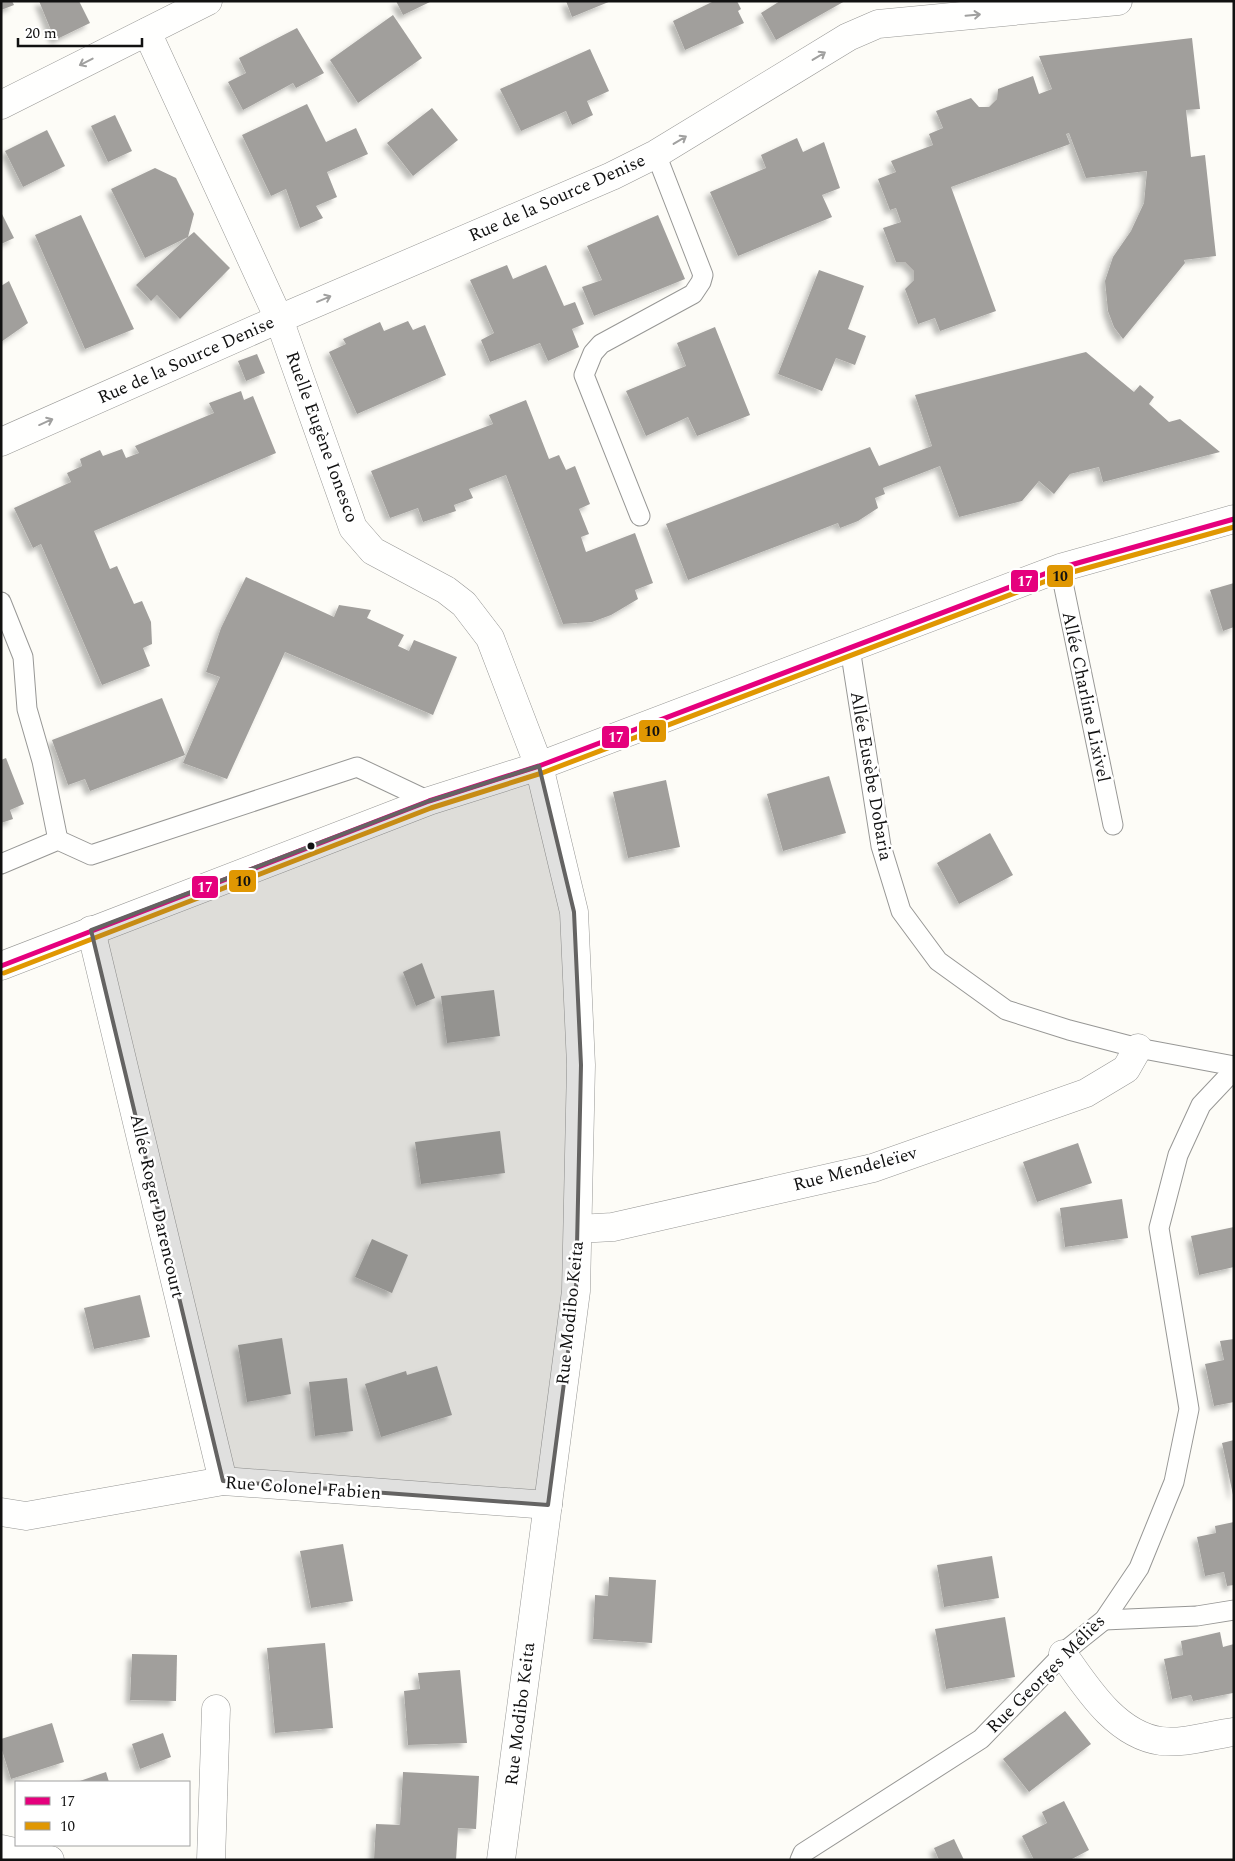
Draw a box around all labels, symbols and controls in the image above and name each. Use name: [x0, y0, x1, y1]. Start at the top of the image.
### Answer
one-way arrow: [965, 10, 981, 20]
scale bar: [18, 15, 141, 47]
text: 20 m: [25, 22, 57, 45]
one-way arrow: [811, 50, 825, 60]
one-way arrow: [79, 58, 94, 67]
one-way arrow: [672, 134, 686, 144]
street label: Rue de la Source Denise: [464, 147, 650, 249]
one-way arrow: [316, 294, 331, 304]
street label: Rue de la Source Denise: [93, 309, 279, 411]
street label: Ruelle Eugène Ionesco: [278, 348, 366, 526]
one-way arrow: [38, 416, 53, 426]
line badge: 10: [1046, 564, 1074, 588]
text: 10: [1052, 566, 1068, 587]
line badge: 17: [1010, 569, 1039, 593]
text: 17: [1017, 571, 1033, 592]
street label: Allée Charline Lixivel: [1055, 609, 1117, 785]
street label: Allée Eusèbe Dobaria: [843, 689, 899, 863]
line badge: 10: [638, 719, 667, 743]
text: 10: [644, 721, 660, 742]
line badge: 17: [601, 725, 630, 749]
text: 17: [608, 727, 624, 748]
unlabelled marker: [306, 841, 316, 851]
line badge: 10: [228, 869, 257, 893]
text: 10: [235, 871, 251, 892]
line badge: 17: [191, 875, 219, 899]
text: 17: [197, 877, 213, 898]
street label: Allée Roger Darencourt: [123, 1111, 191, 1301]
street label: Rue Mendeleïev: [790, 1139, 921, 1199]
street label: Rue Modibo Keita: [549, 1240, 591, 1386]
street label: Rue Colonel Fabien: [224, 1469, 382, 1507]
street label: Rue Georges Méliès: [980, 1608, 1112, 1740]
street label: Rue Modibo Keita: [498, 1640, 542, 1787]
legend: [15, 1781, 190, 1846]
text: 17: [60, 1790, 75, 1813]
text: 10: [60, 1815, 75, 1838]

